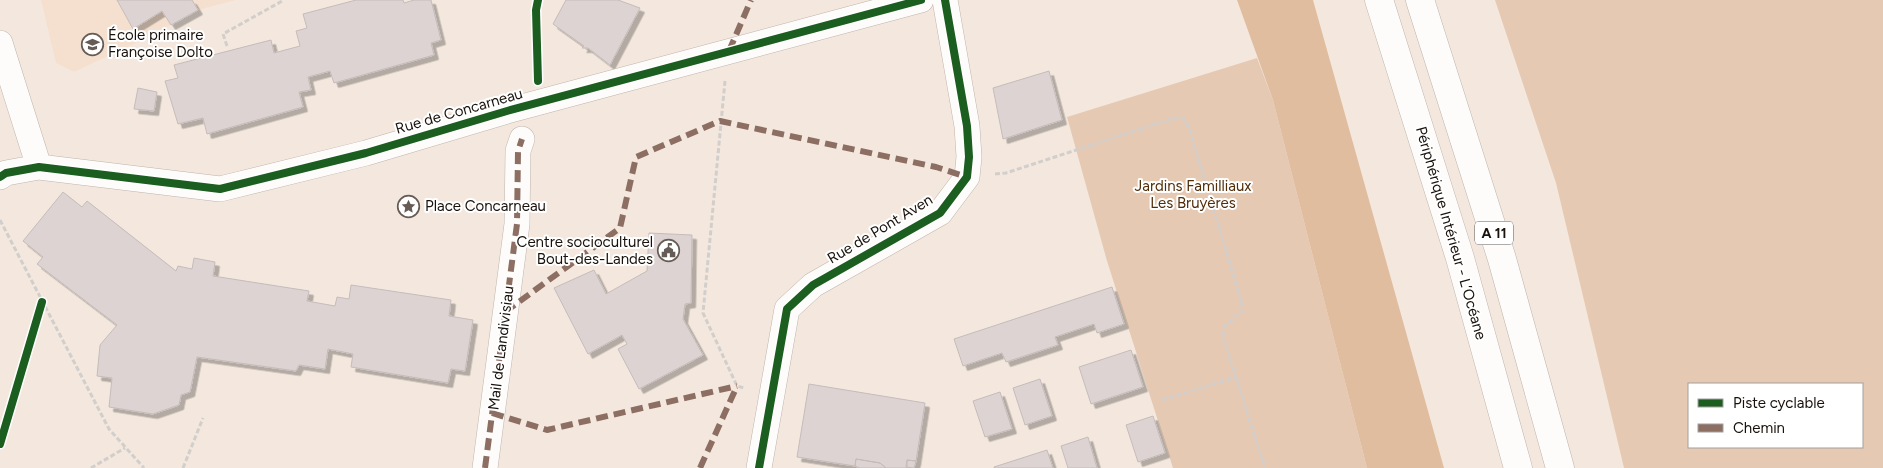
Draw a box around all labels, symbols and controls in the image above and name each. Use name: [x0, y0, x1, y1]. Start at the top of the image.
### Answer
place label: École primaire Françoise Dolto: [108, 26, 213, 61]
school or university icon: École primaire Françoise Dolto: [80, 32, 104, 56]
street label: Rue de Concarneau: [393, 84, 525, 138]
street label: Périphérique Intérieur - L’Océane: [1412, 124, 1490, 342]
park label: Jardins Familliaux Les Bruyères: [1135, 177, 1251, 212]
street label: Rue de Pont Aven: [824, 191, 936, 267]
place icon: Place Concarneau: [397, 194, 421, 218]
place label: Place Concarneau: [425, 197, 546, 215]
road number: A 11: [1475, 222, 1513, 244]
place label: Centre socioculturel Bout-des-Landes: [517, 233, 653, 268]
public building icon: Centre socioculturel Bout-des-Landes: [657, 239, 681, 263]
street label: Mail de Landivisiau: [484, 285, 518, 411]
legend: [1688, 383, 1863, 448]
text: Piste cyclable: [1733, 394, 1825, 412]
text: Chemin: [1733, 419, 1785, 437]

